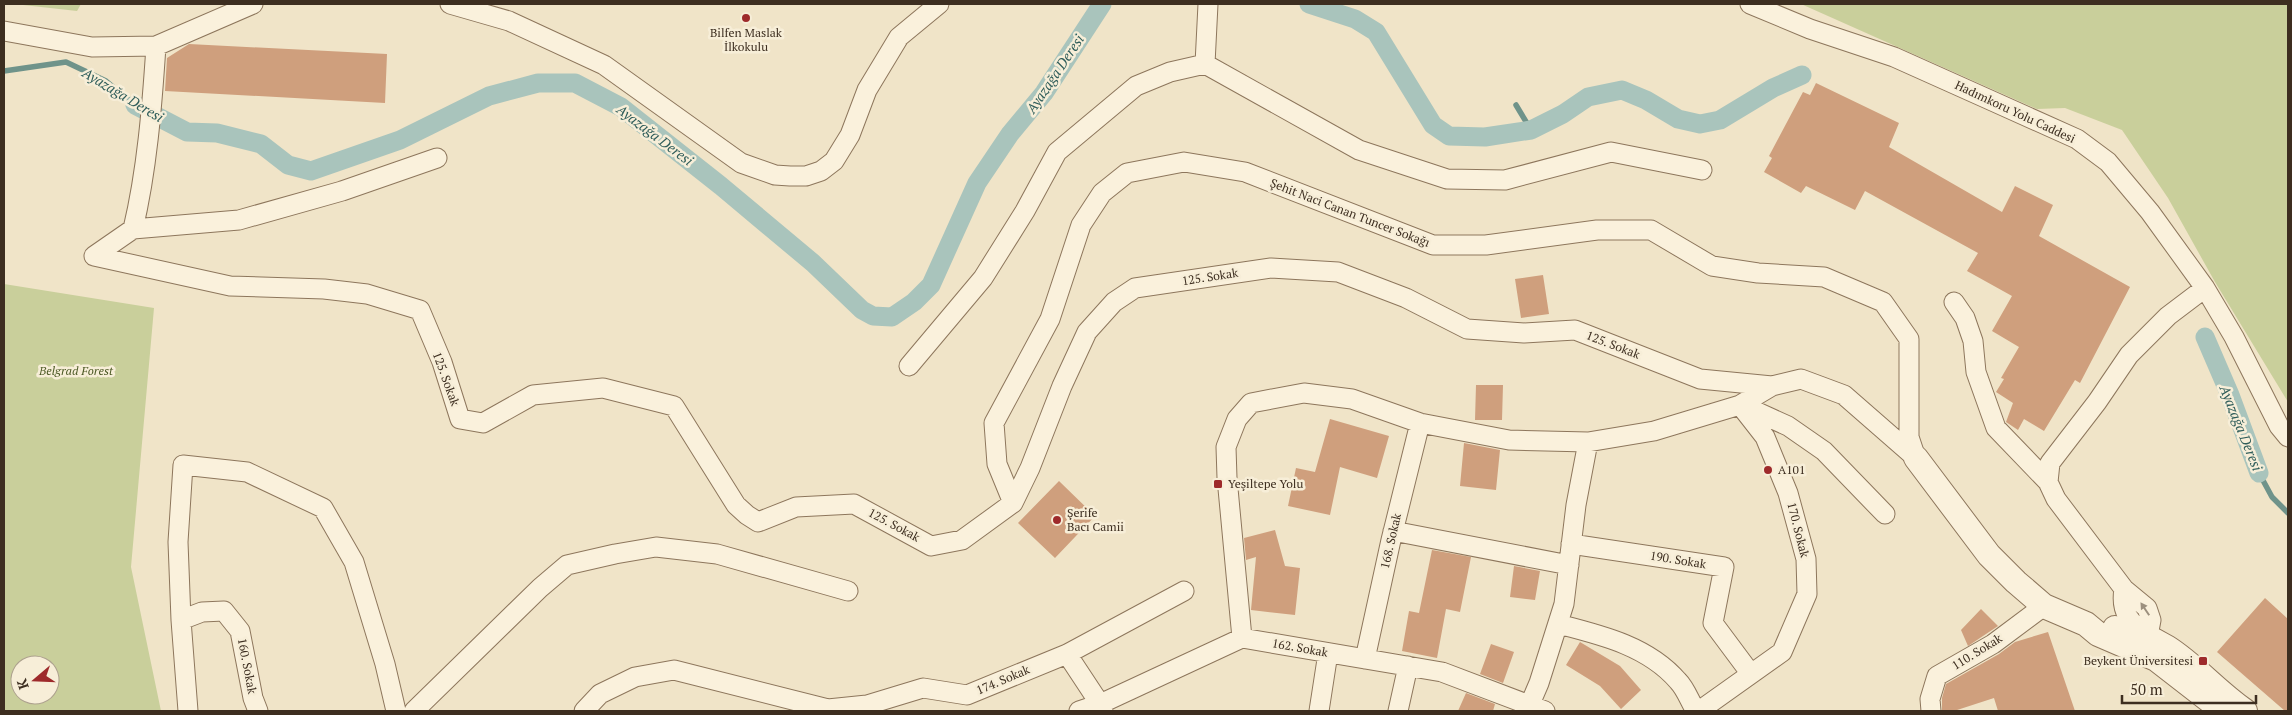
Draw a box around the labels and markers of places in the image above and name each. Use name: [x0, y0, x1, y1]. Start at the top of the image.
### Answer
marker: Bilfen Maslak İlkokulu: [740, 12, 752, 24]
place label: Bilfen Maslak İlkokulu: [710, 25, 783, 54]
place label: A101: [1778, 462, 1805, 477]
marker: A101: [1762, 464, 1774, 476]
place label: Yeşiltepe Yolu: [1228, 476, 1303, 491]
marker: Yeşiltepe Yolu: [1212, 478, 1224, 490]
place label: Şerife Bacı Camii: [1067, 505, 1124, 534]
marker: Şerife Bacı Camii: [1051, 514, 1063, 526]
place label: Beykent Üniversitesi: [2084, 653, 2193, 668]
marker: Beykent Üniversitesi: [2197, 655, 2209, 667]

